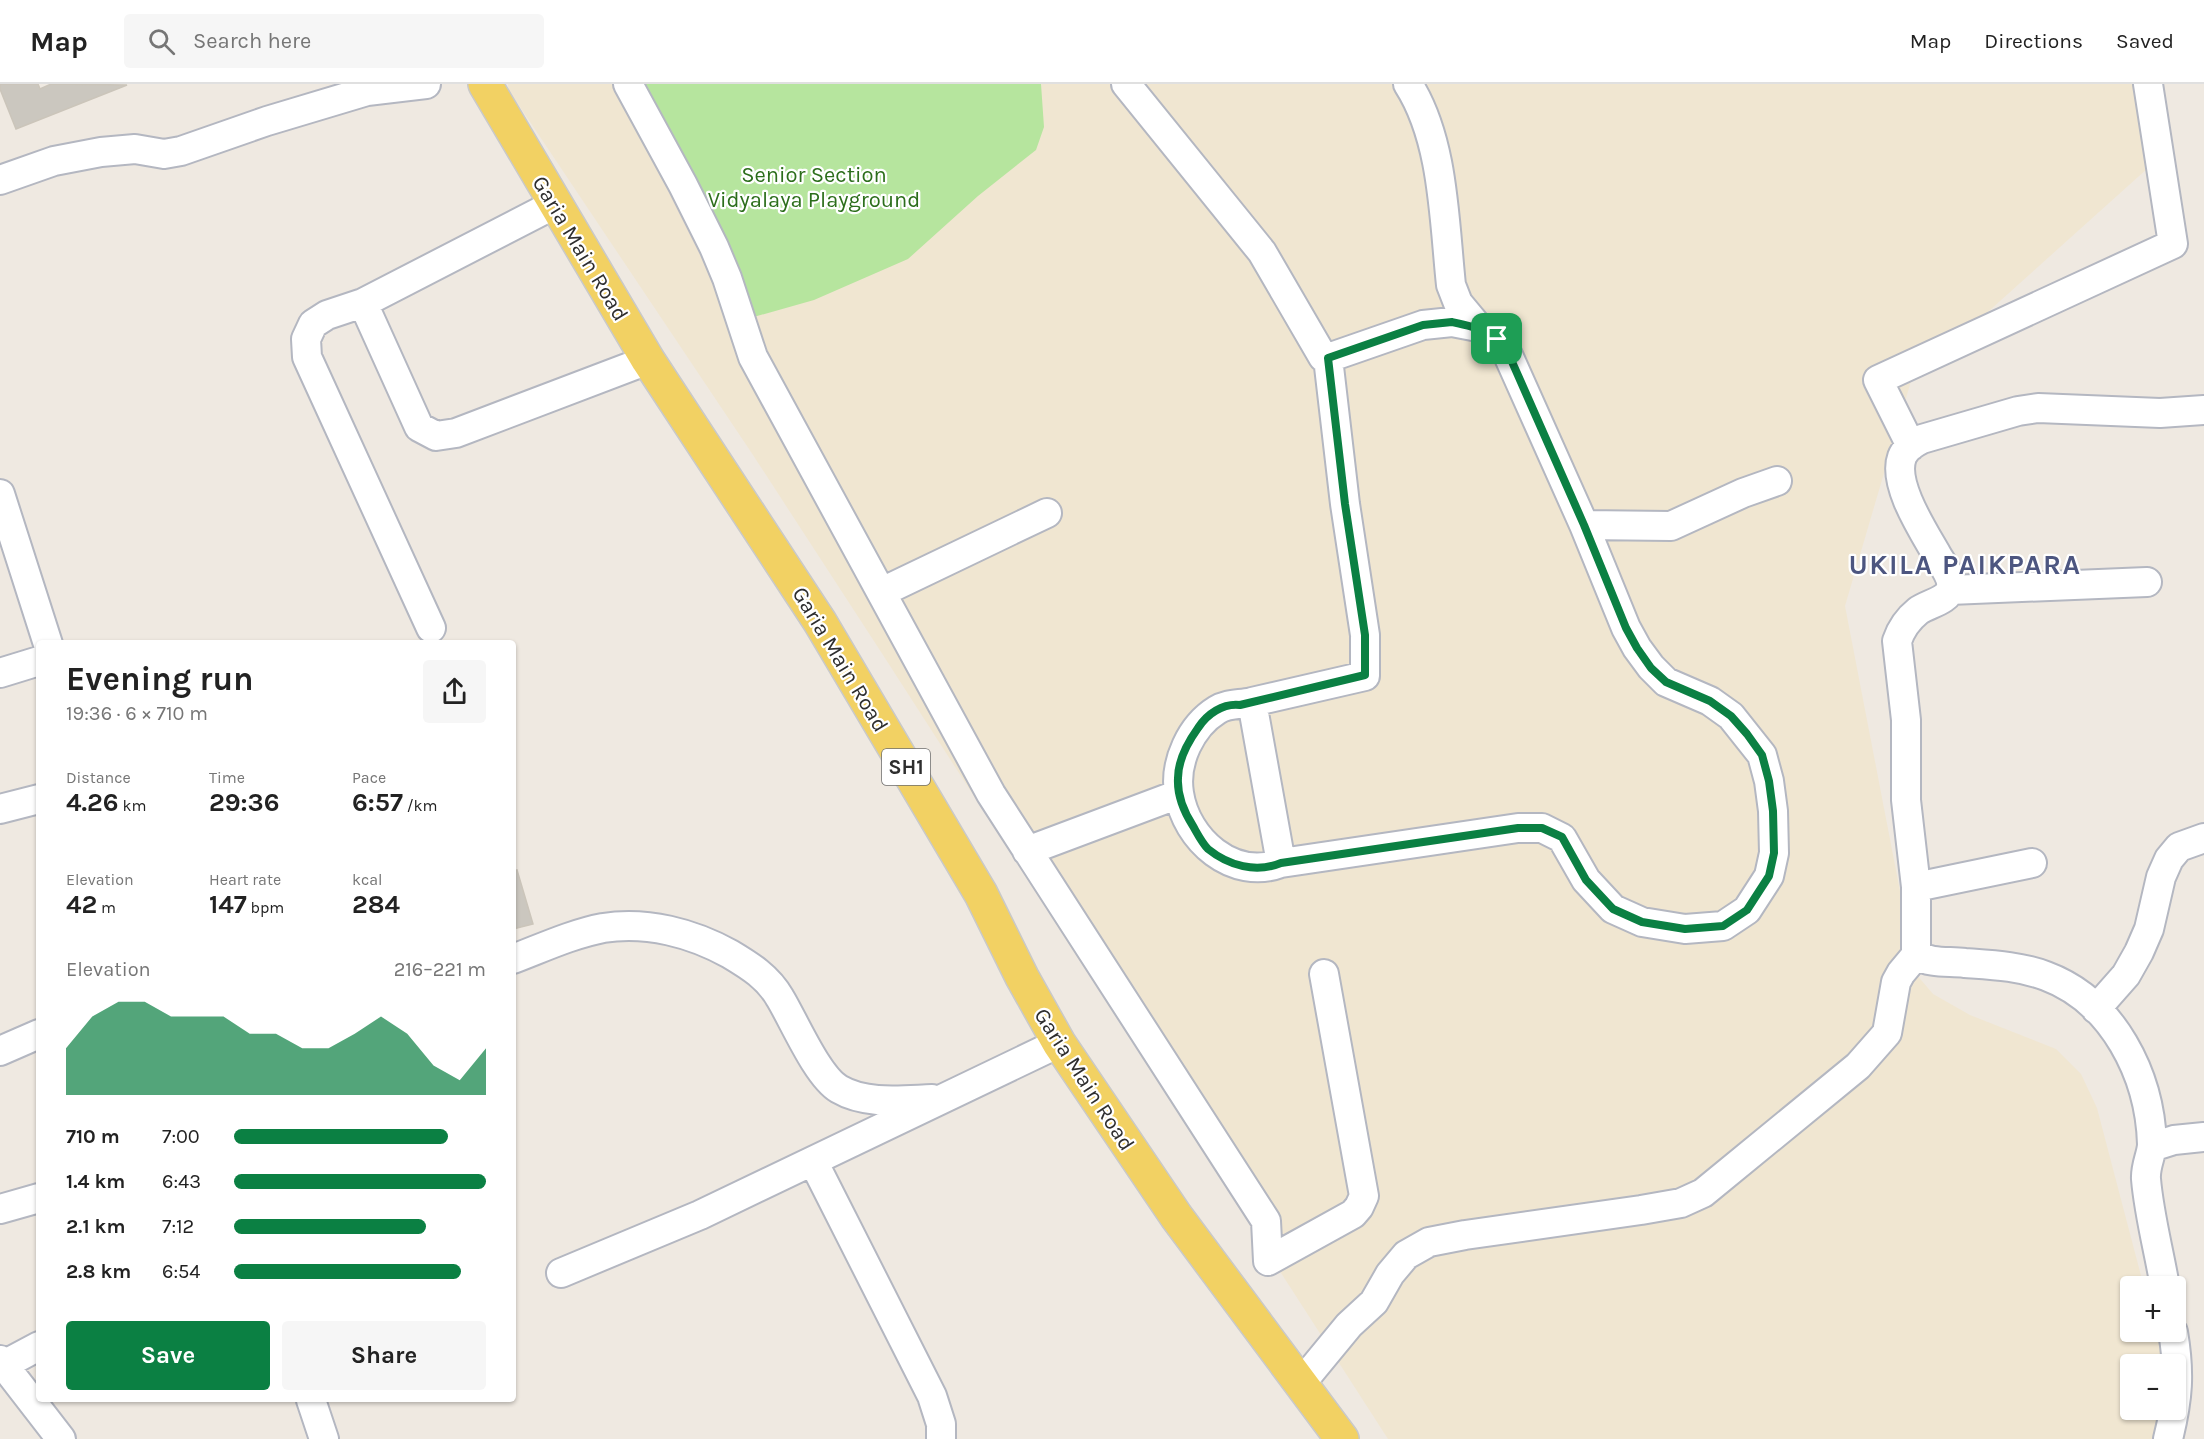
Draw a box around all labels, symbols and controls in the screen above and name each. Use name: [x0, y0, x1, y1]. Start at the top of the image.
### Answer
search box: [124, 14, 544, 68]
text: Map: [30, 25, 88, 58]
icon: search: [145, 25, 178, 58]
text: Search here: [193, 28, 311, 54]
text: Map: [1910, 29, 1951, 53]
text: Directions: [1984, 29, 2083, 53]
text: Saved: [2116, 29, 2174, 53]
park label: Senior Section Vidyalaya Playground: [708, 162, 920, 213]
street label: Garia Main Road: [527, 171, 634, 326]
pin: [1471, 313, 1522, 364]
icon: arrive: [1480, 322, 1513, 355]
district label: UKILA PAIKPARA: [1848, 548, 2082, 581]
street label: Garia Main Road: [787, 582, 894, 737]
text: Evening run: [66, 660, 254, 698]
button: share: [423, 660, 486, 723]
text: 19:36 · 6 × 710 m: [66, 702, 208, 725]
road number: SH1: [882, 749, 930, 785]
text: Distance: [66, 768, 131, 787]
text: Time: [209, 768, 245, 787]
text: Pace: [352, 768, 386, 787]
text: 4.26: [66, 787, 119, 818]
text: 29:36: [209, 787, 280, 818]
text: 6:57: [352, 787, 403, 818]
text: km: [119, 796, 146, 815]
text: /km: [403, 796, 438, 815]
text: Elevation: [66, 870, 134, 889]
text: Heart rate: [209, 870, 281, 889]
text: kcal: [352, 870, 383, 889]
text: 42: [66, 889, 97, 920]
text: 147: [209, 889, 247, 920]
text: 284: [352, 889, 400, 920]
text: m: [97, 898, 116, 917]
text: bpm: [247, 898, 284, 917]
text: Elevation: [66, 958, 151, 981]
text: 216–221 m: [394, 958, 486, 981]
street label: Garia Main Road: [1028, 1003, 1140, 1156]
text: 710 m: [66, 1125, 120, 1148]
text: 7:00: [162, 1125, 200, 1148]
text: 1.4 km: [66, 1170, 125, 1193]
text: 6:43: [162, 1170, 201, 1193]
text: 2.1 km: [66, 1215, 125, 1238]
text: 7:12: [162, 1215, 194, 1238]
text: 2.8 km: [66, 1260, 131, 1283]
text: 6:54: [162, 1260, 201, 1283]
map controls: [2120, 1276, 2186, 1420]
button: +: [2120, 1276, 2186, 1342]
button: Save: [66, 1321, 270, 1390]
button: Share: [282, 1321, 486, 1390]
button: −: [2120, 1354, 2186, 1420]

